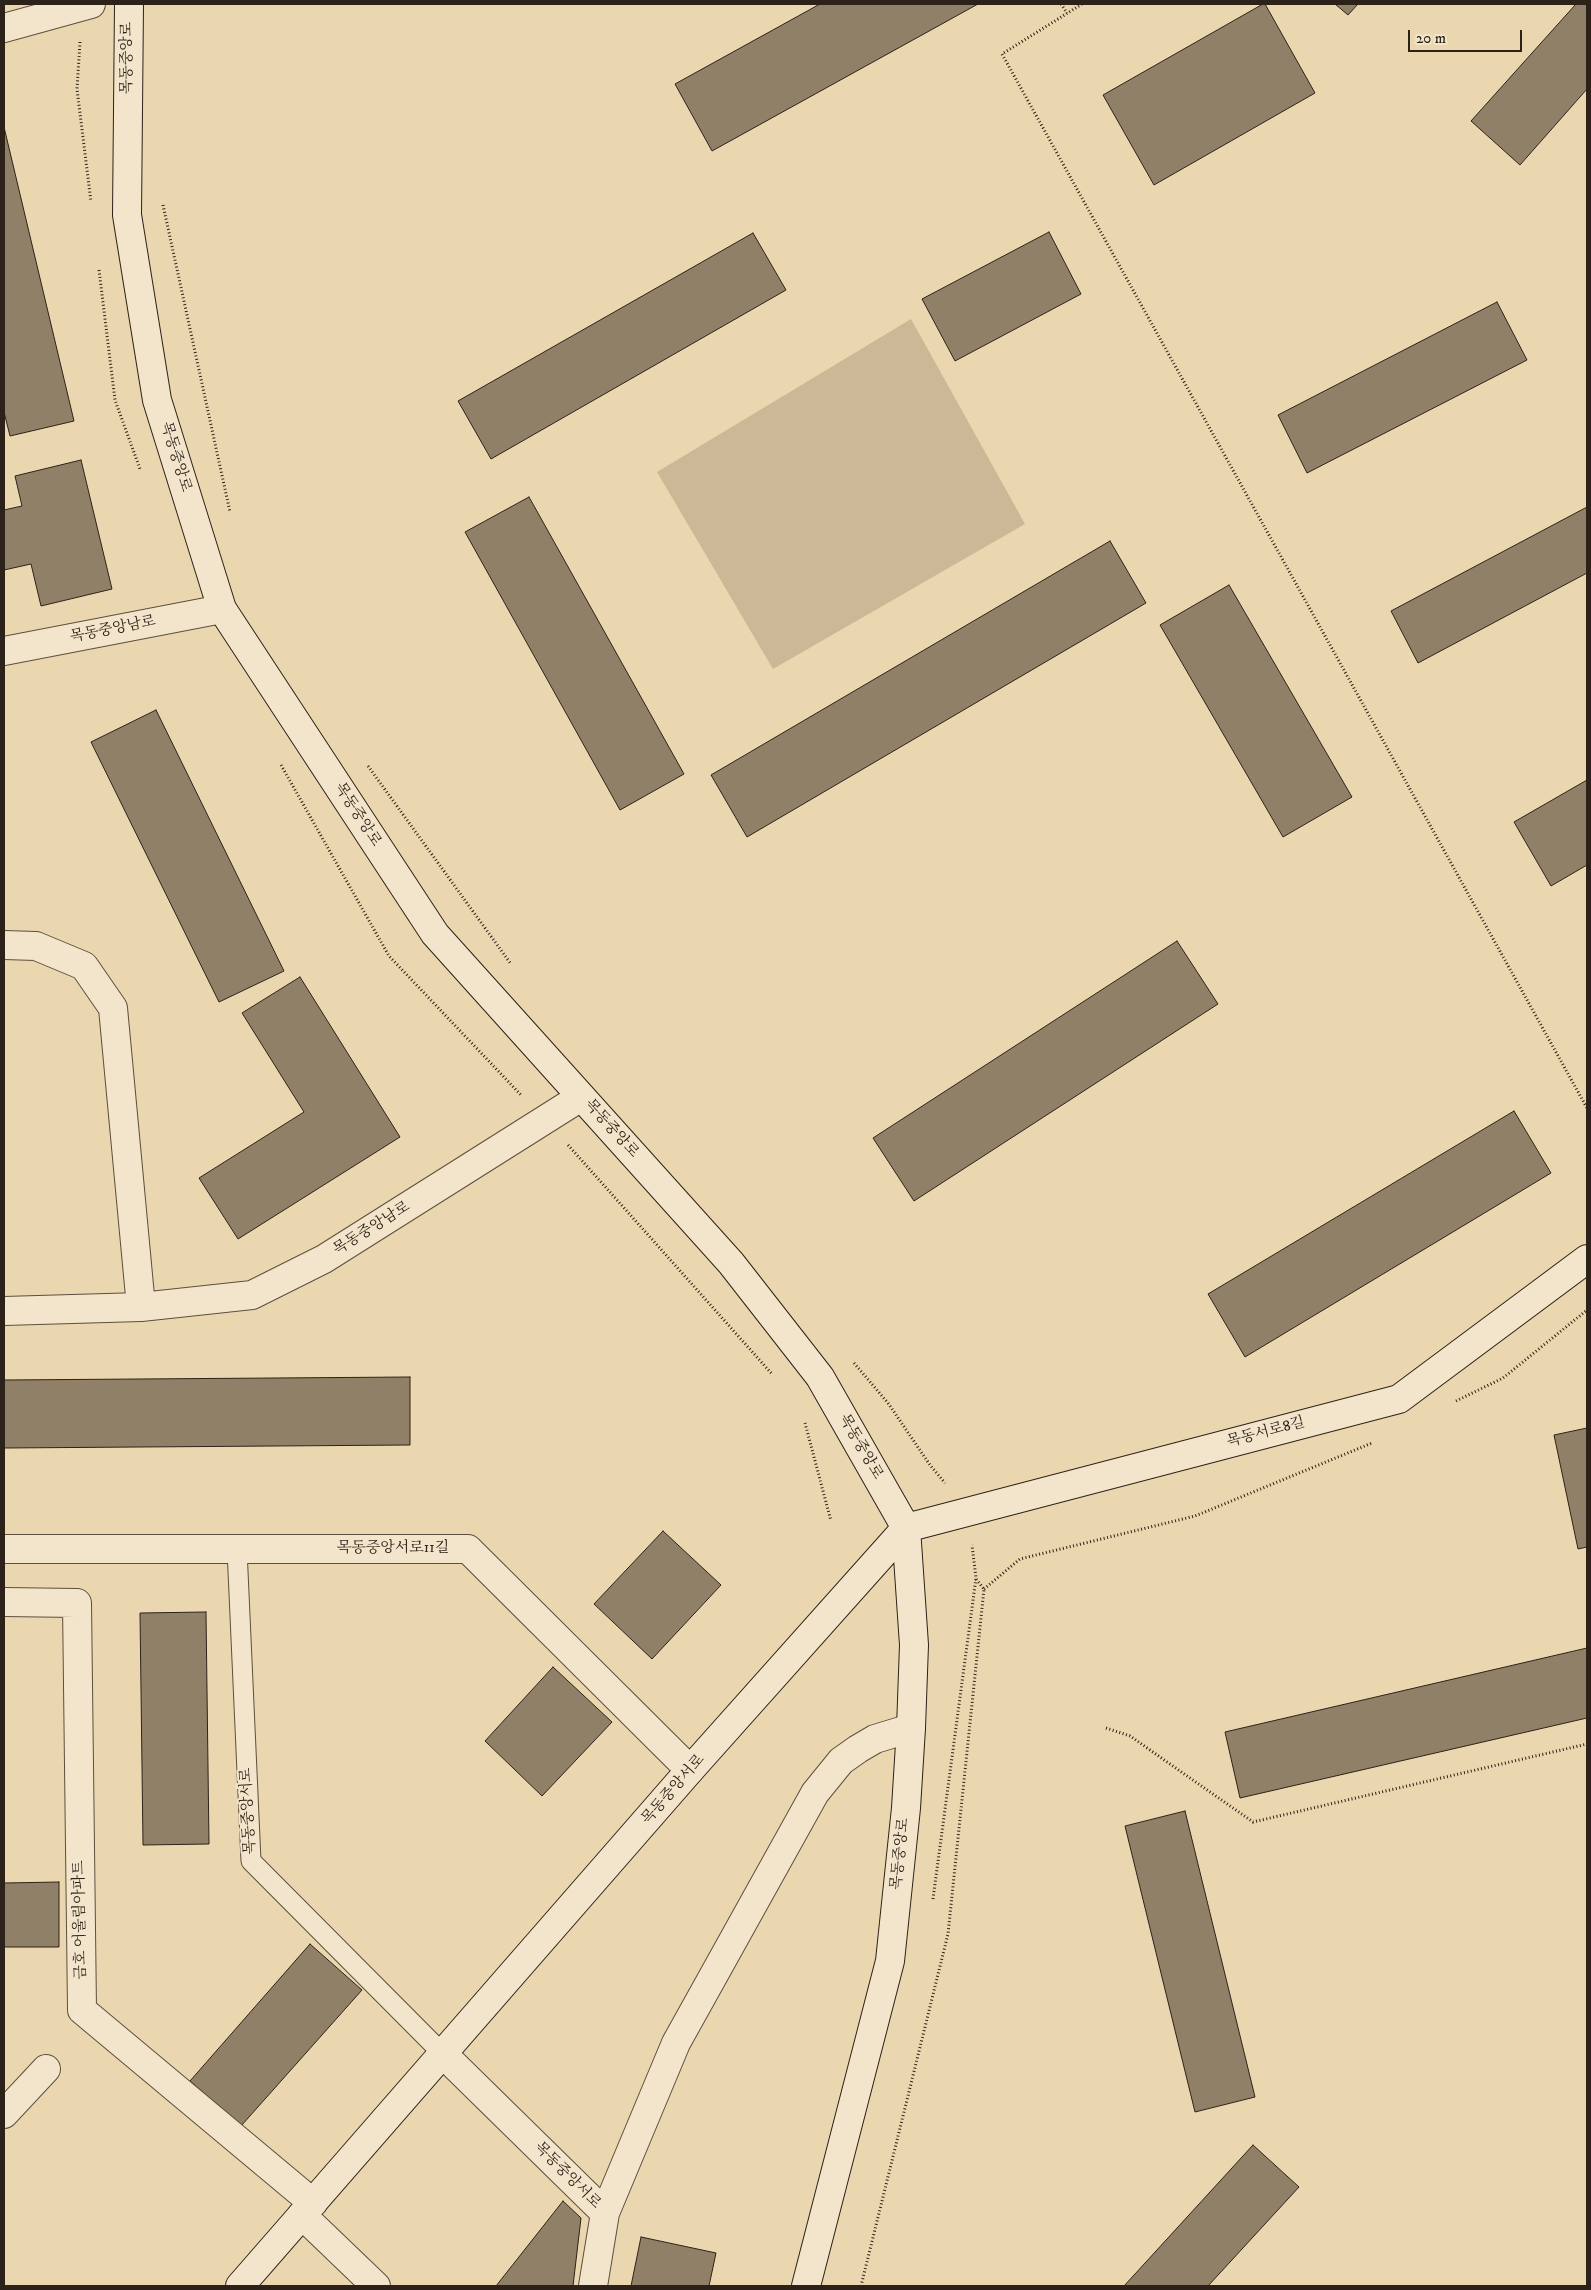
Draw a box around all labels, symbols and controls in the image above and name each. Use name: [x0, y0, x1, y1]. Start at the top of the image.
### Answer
scale bar: [1411, 20, 1525, 52]
street label: 목동중앙로: [119, 22, 137, 94]
text: 20 m: [1416, 29, 1446, 48]
street label: 목동중앙로: [156, 420, 194, 494]
street label: 목동중앙남로: [69, 613, 157, 647]
street label: 목동중앙로: [330, 780, 384, 850]
street label: 목동중앙로: [580, 1096, 642, 1162]
street label: 목동중앙남로: [330, 1198, 414, 1260]
street label: 목동중앙로: [834, 1411, 886, 1483]
street label: 목동서로8길: [1225, 1414, 1307, 1452]
street label: 목동중앙서로11길: [337, 1540, 449, 1558]
street label: 목동중앙서로: [639, 1751, 709, 1829]
street label: 목동중앙서로: [238, 1767, 260, 1855]
street label: 목동중앙로: [888, 1817, 914, 1891]
street label: 금호 어울림아파트: [71, 1860, 91, 1980]
street label: 목동중앙서로: [530, 2139, 604, 2213]

